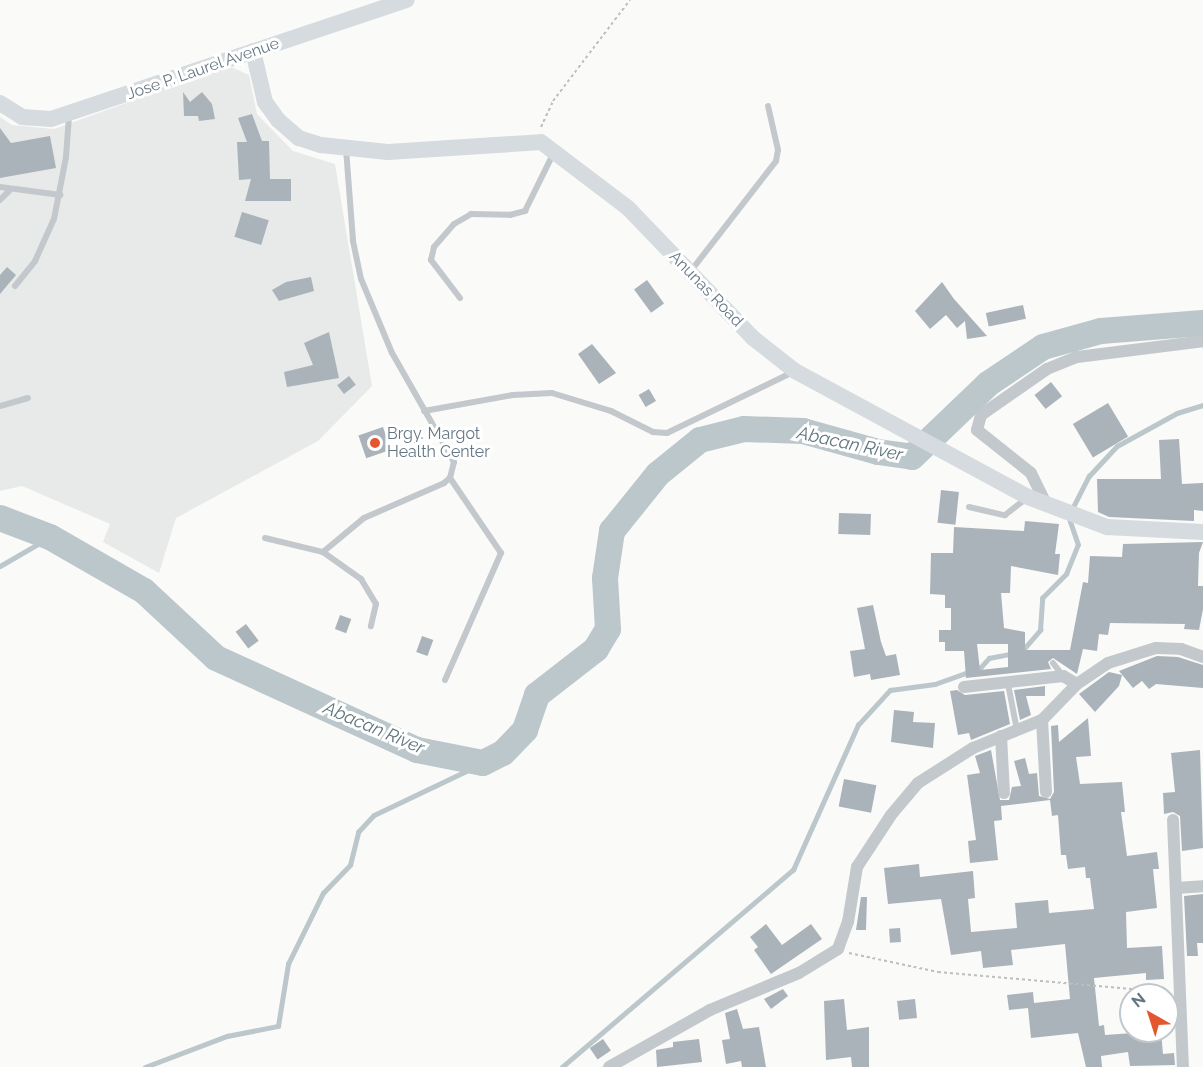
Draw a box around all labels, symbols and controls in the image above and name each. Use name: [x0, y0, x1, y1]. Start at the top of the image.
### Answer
street label: Jose P. Laurel Avenue: [124, 34, 282, 104]
street label: Anunas Road: [665, 247, 747, 331]
water label: Abacan River: [795, 422, 905, 466]
place label: Brgy. Margot Health Center: [387, 424, 490, 462]
marker: Brgy. Margot Health Center: [368, 436, 382, 450]
water label: Abacan River: [320, 697, 428, 759]
north arrow: [1119, 983, 1179, 1043]
text: N: [1128, 989, 1149, 1011]

